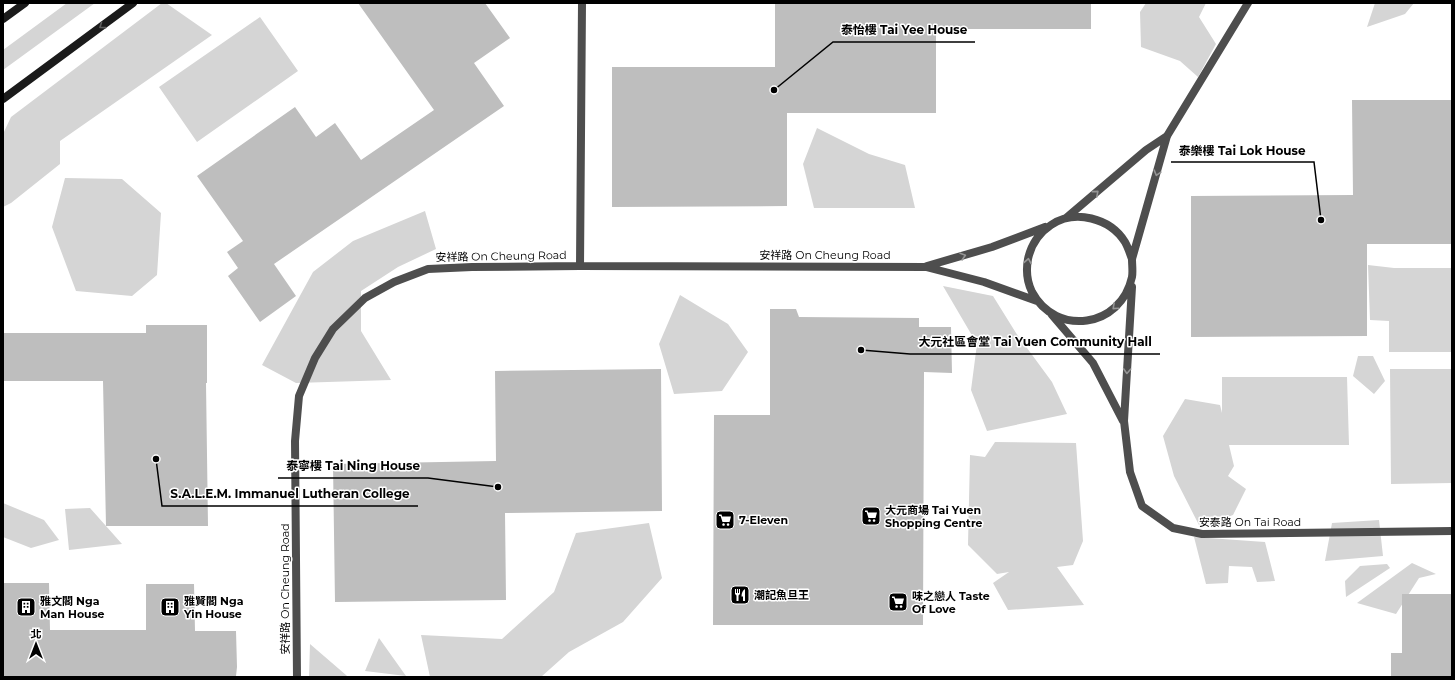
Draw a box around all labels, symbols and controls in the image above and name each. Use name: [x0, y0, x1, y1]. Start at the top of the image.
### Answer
callout: 泰怡樓 Tai Yee House: [833, 18, 975, 42]
one-way arrow: [99, 21, 106, 28]
text: 泰怡樓 Tai Yee House: [841, 22, 968, 37]
callout: 泰樂樓 Tai Lok House: [1171, 138, 1314, 162]
text: 泰樂樓 Tai Lok House: [1179, 143, 1306, 158]
one-way arrow: [1153, 170, 1162, 177]
one-way arrow: [1091, 190, 1099, 197]
street label: 安祥路 On Cheung Road: [435, 248, 567, 264]
street label: 安祥路 On Cheung Road: [759, 248, 891, 262]
one-way arrow: [960, 252, 967, 261]
one-way arrow: [1023, 258, 1032, 265]
one-way arrow: [1112, 302, 1120, 309]
callout: 大元社區會堂 Tai Yuen Community Hall: [910, 330, 1160, 354]
text: 大元社區會堂 Tai Yuen Community Hall: [918, 334, 1152, 349]
one-way arrow: [1122, 368, 1131, 374]
callout: 泰寧樓 Tai Ning House: [278, 454, 428, 478]
text: 泰寧樓 Tai Ning House: [286, 458, 420, 473]
callout: S.A.L.E.M. Immanuel Lutheran College: [162, 482, 418, 506]
text: S.A.L.E.M. Immanuel Lutheran College: [170, 486, 410, 501]
place label: 大元商場 Tai Yuen Shopping Centre: [885, 503, 983, 530]
supermarket icon: 大元商場 Tai Yuen Shopping Centre: [860, 505, 882, 527]
supermarket icon: 7-Eleven: [714, 509, 736, 531]
place label: 7-Eleven: [739, 513, 788, 527]
street label: 安泰路 On Tai Road: [1199, 515, 1301, 529]
street label: 安祥路 On Cheung Road: [278, 523, 292, 655]
restaurant icon: 潮記魚旦王: [729, 584, 751, 606]
place label: 潮記魚旦王: [754, 588, 809, 602]
place label: 味之戀人 Taste Of Love: [912, 589, 990, 616]
supermarket icon: 味之戀人 Taste Of Love: [887, 591, 909, 613]
place label: 雅文閣 Nga Man House: [40, 594, 104, 621]
place label: 雅賢閣 Nga Yin House: [183, 594, 244, 621]
building icon: 雅文閣 Nga Man House: [15, 596, 37, 618]
building icon: 雅賢閣 Nga Yin House: [159, 596, 181, 618]
north arrow: [16, 624, 56, 664]
text: 北: [31, 627, 42, 641]

